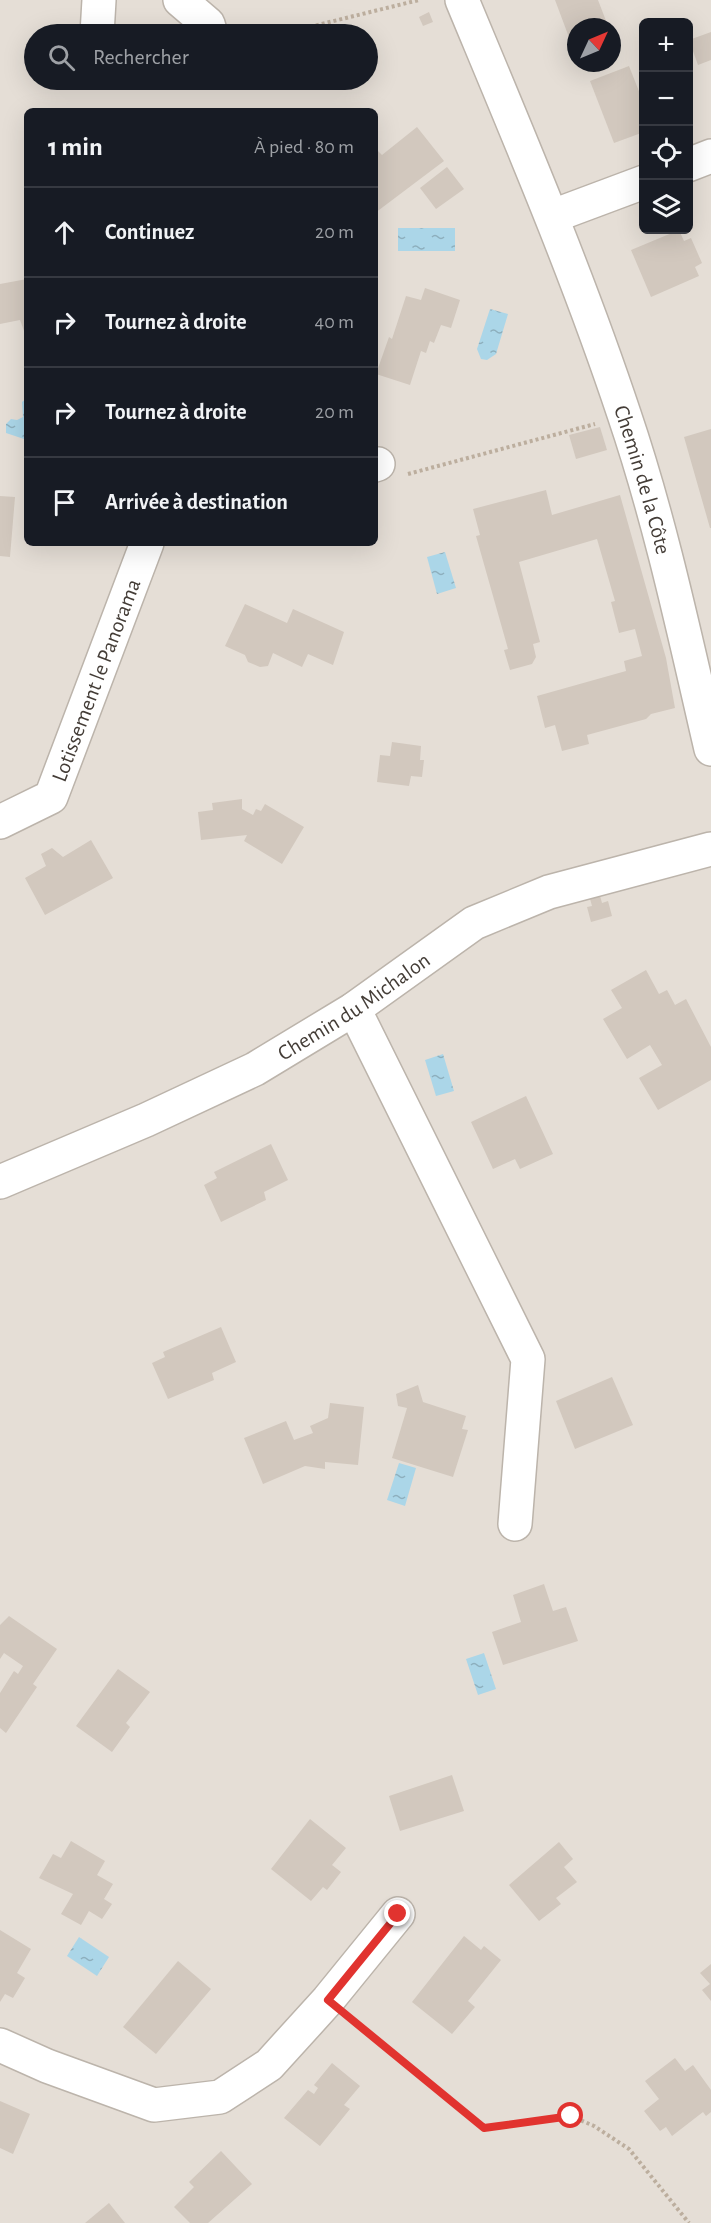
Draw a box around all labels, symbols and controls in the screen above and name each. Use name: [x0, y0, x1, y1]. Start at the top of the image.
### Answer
north arrow: [567, 18, 621, 72]
map controls: [639, 18, 693, 234]
button: +: [639, 18, 693, 72]
search box: [24, 24, 378, 90]
icon: search: [45, 41, 78, 74]
text: Rechercher: [93, 46, 189, 68]
button: −: [639, 72, 693, 126]
button: locate: [639, 126, 693, 180]
text: 1 min: [48, 134, 103, 160]
text: À pied · 80 m: [254, 137, 354, 157]
button: layers: [639, 180, 693, 234]
icon: ahead: [48, 216, 81, 249]
text: Continuez: [105, 221, 194, 243]
text: 20 m: [315, 222, 354, 242]
icon: right: [48, 306, 81, 339]
text: Tournez à droite: [105, 311, 247, 333]
text: 40 m: [315, 312, 354, 332]
icon: right: [48, 396, 81, 429]
text: Tournez à droite: [105, 401, 247, 423]
text: 20 m: [315, 402, 354, 422]
street label: Chemin de la Côte: [610, 403, 675, 557]
icon: arrive: [48, 486, 81, 519]
text: Arrivée à destination: [105, 491, 288, 513]
street label: Lotissement le Panorama: [48, 576, 144, 785]
street label: Chemin du Michalon: [274, 948, 434, 1065]
route end: [384, 1900, 410, 1926]
route start: [557, 2102, 583, 2128]

